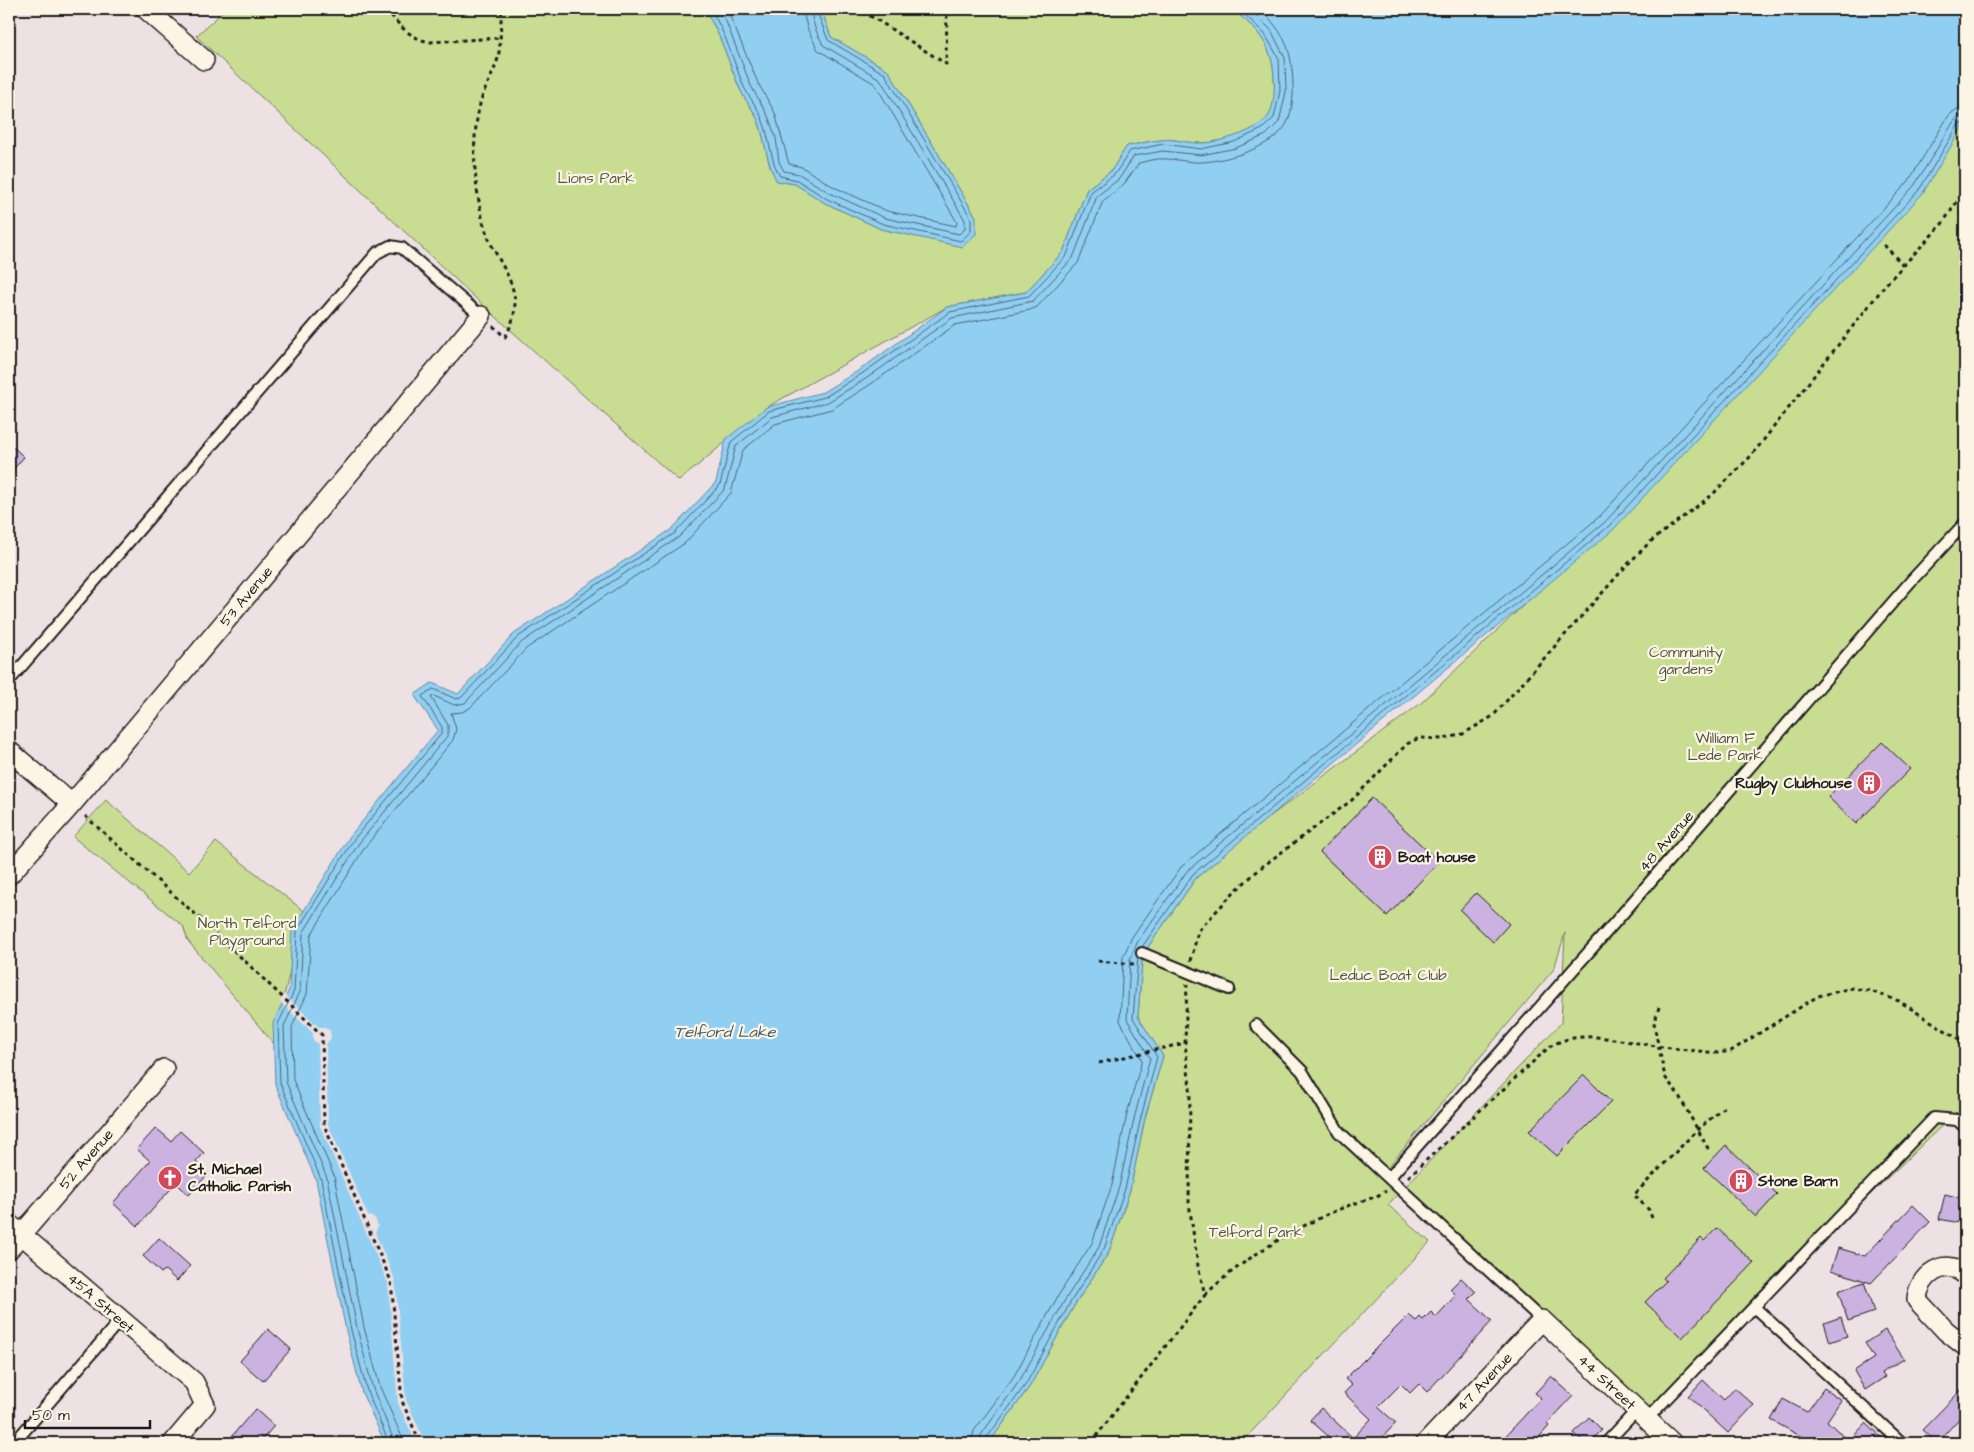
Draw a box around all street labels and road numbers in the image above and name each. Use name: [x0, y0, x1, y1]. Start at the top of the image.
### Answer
street label: 53 Avenue: [215, 562, 278, 631]
street label: 48 Avenue: [1634, 806, 1699, 876]
street label: 52 Avenue: [54, 1125, 119, 1194]
street label: 45A Street: [63, 1268, 139, 1338]
street label: 47 Avenue: [1451, 1348, 1517, 1417]
street label: 44 Street: [1573, 1350, 1640, 1415]

